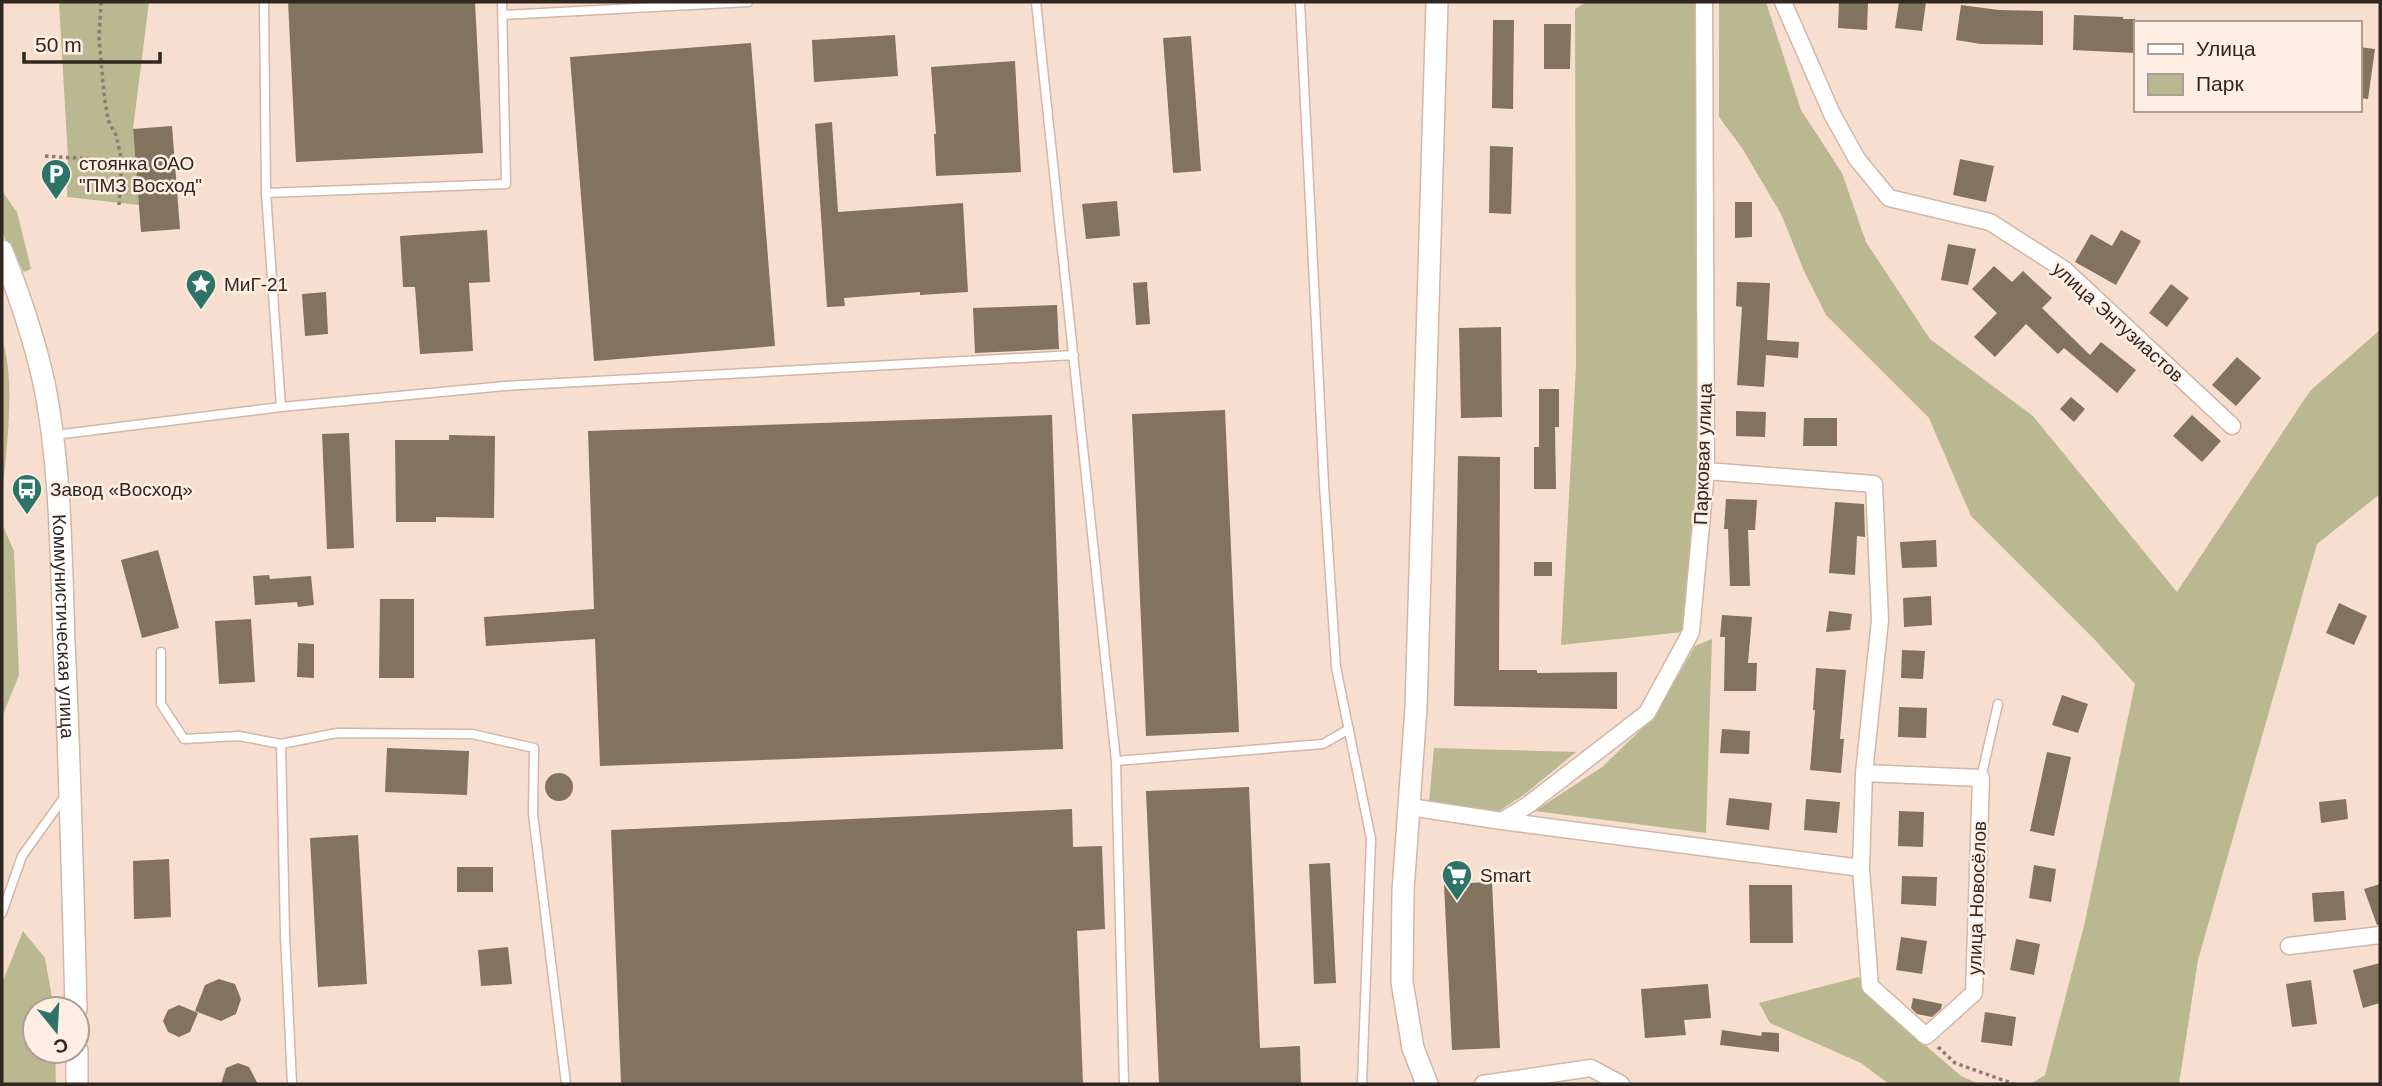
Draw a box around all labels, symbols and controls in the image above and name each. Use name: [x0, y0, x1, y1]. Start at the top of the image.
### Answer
scale bar: [24, 21, 161, 65]
legend: [2134, 21, 2361, 112]
text: 50 m: [35, 33, 82, 56]
text: Улица: [2196, 37, 2256, 60]
text: Парк: [2196, 72, 2244, 95]
place label: стоянка ОАО "ПМЗ Восход": [79, 153, 202, 196]
parking icon: стоянка ОАО "ПМЗ Восход": [39, 157, 73, 201]
street label: улица Энтузиастов: [2048, 258, 2188, 386]
place icon: МиГ-21: [184, 267, 218, 311]
place label: МиГ-21: [224, 274, 288, 295]
street label: Парковая улица: [1690, 382, 1716, 525]
bus stop icon: Завод «Восход»: [10, 472, 44, 516]
place label: Завод «Восход»: [50, 479, 193, 500]
street label: Коммунистическая улица: [49, 513, 79, 739]
street label: улица Новосёлов: [1964, 821, 1990, 975]
supermarket icon: Smart: [1440, 858, 1474, 902]
place label: Smart: [1480, 865, 1531, 886]
north arrow: [21, 995, 91, 1065]
text: С: [51, 1034, 71, 1058]

